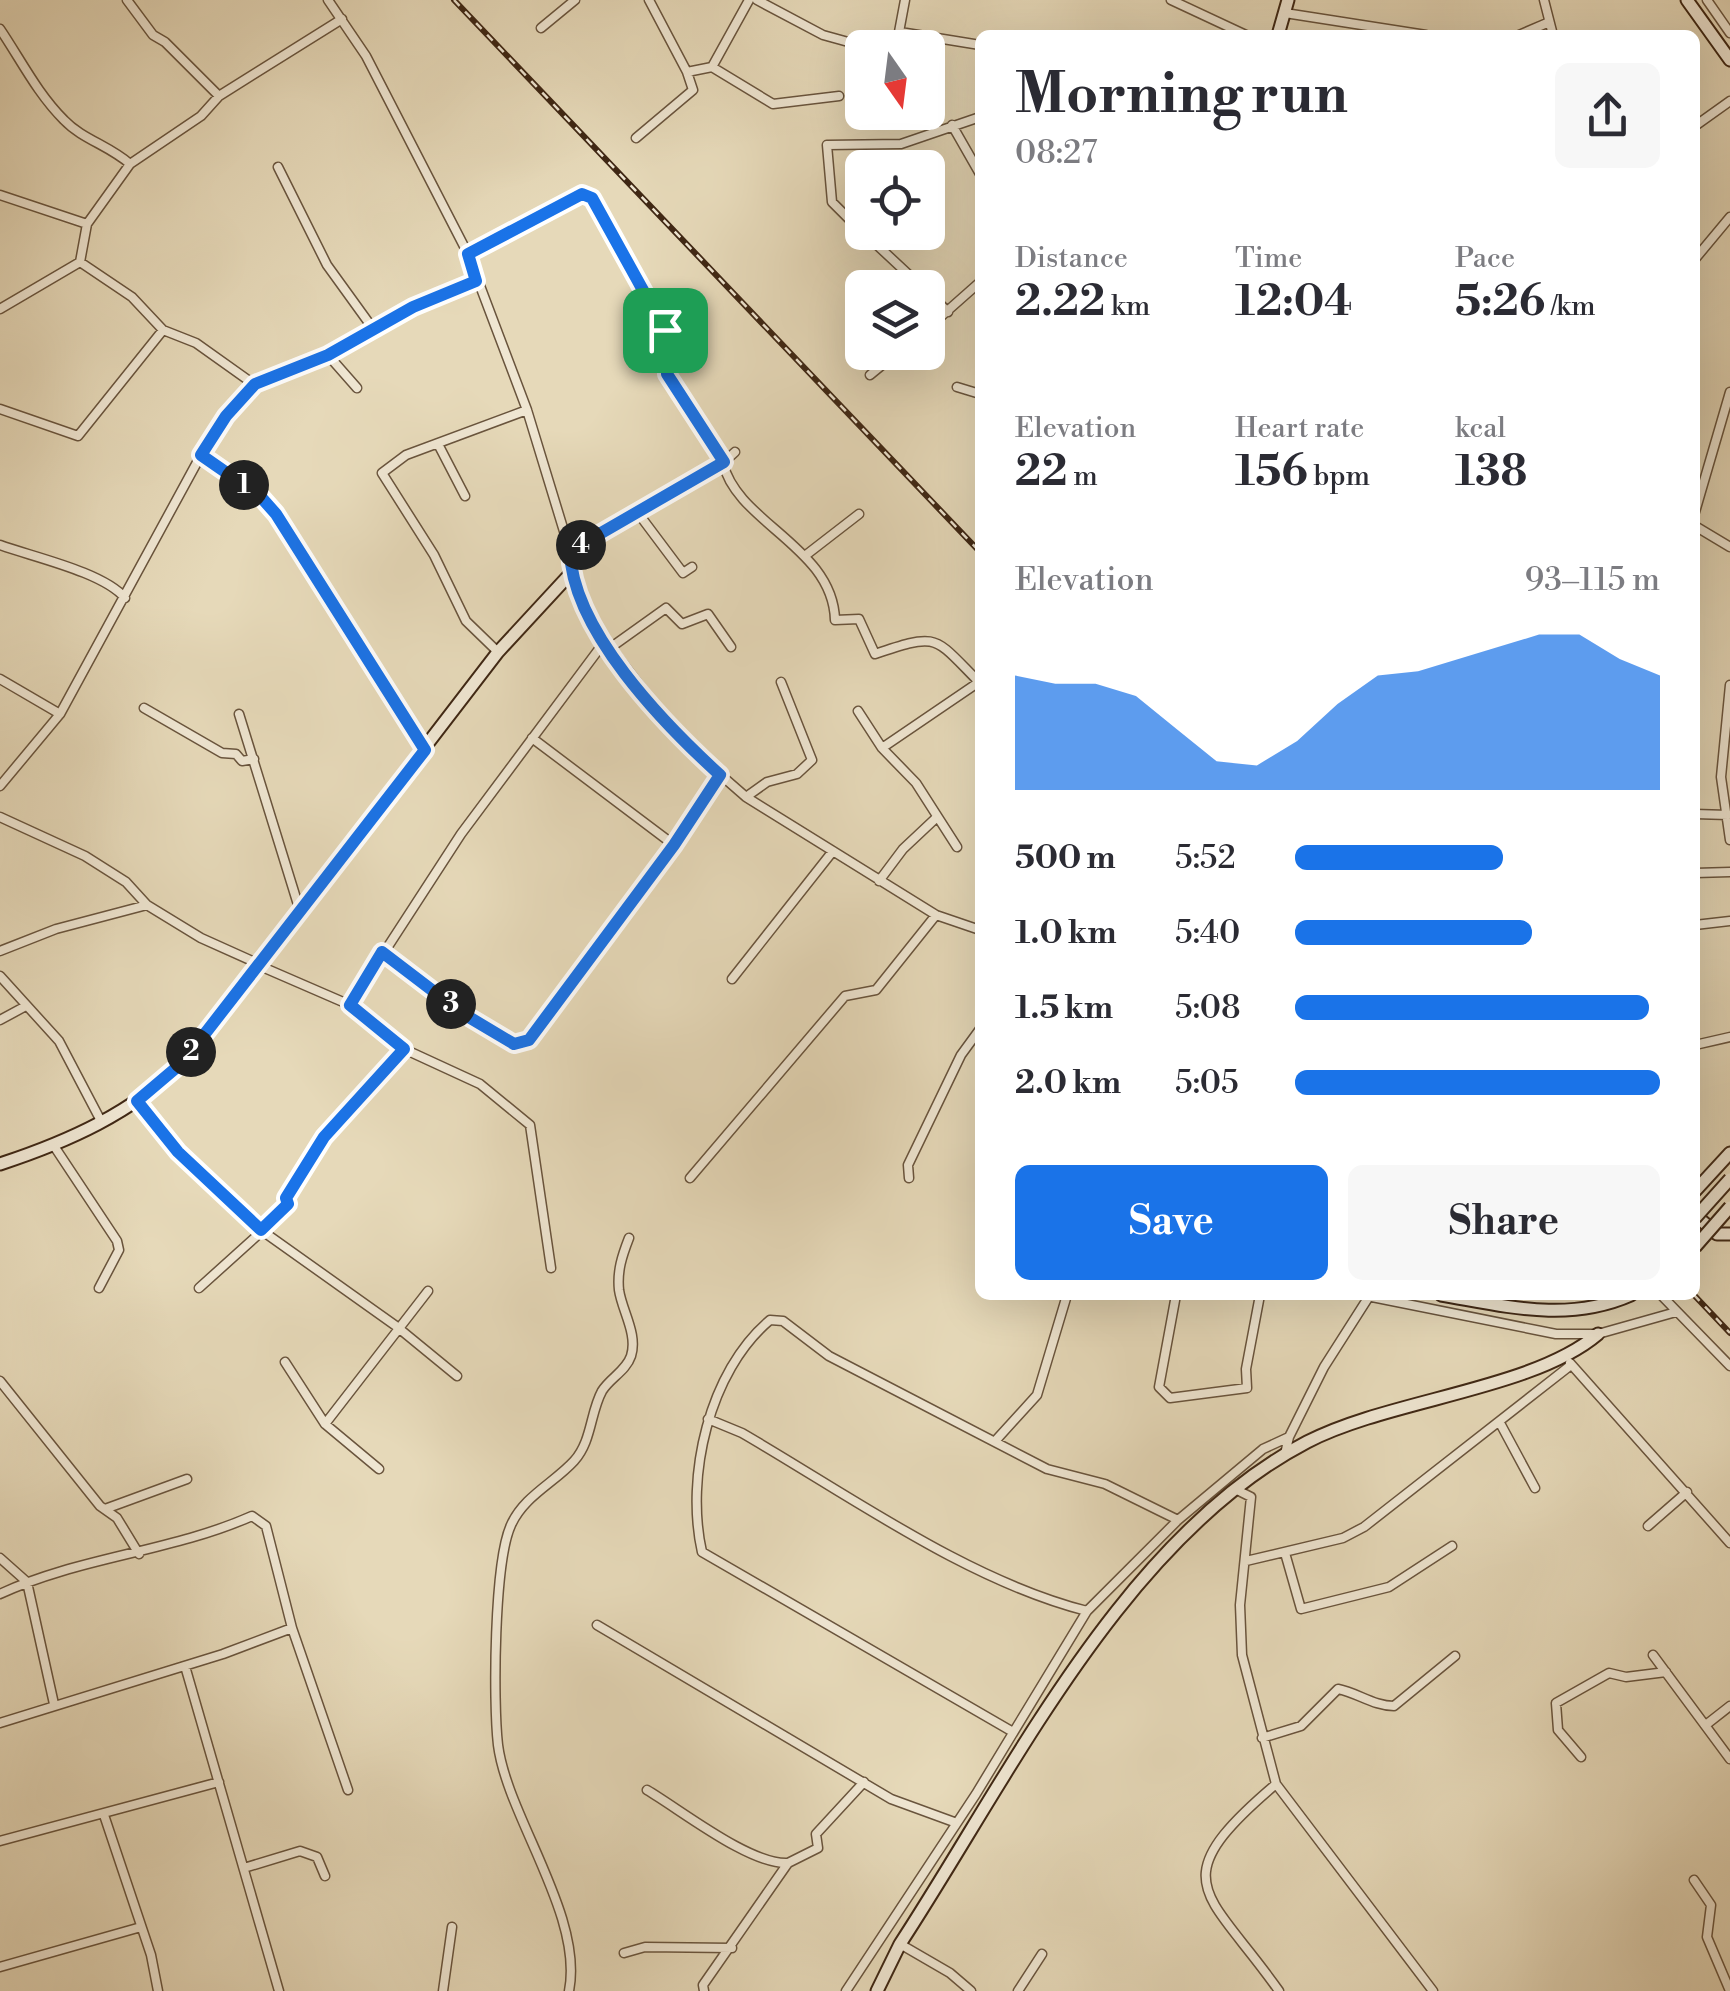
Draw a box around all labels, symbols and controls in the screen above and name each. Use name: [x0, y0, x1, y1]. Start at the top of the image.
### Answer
north arrow: [845, 30, 945, 130]
map controls: [845, 30, 945, 370]
text: Morning run: [1015, 61, 1348, 130]
button: share: [1555, 63, 1660, 168]
text: 08:27: [1015, 133, 1097, 173]
button: locate: [845, 150, 945, 250]
text: Distance: [1015, 241, 1128, 276]
text: Time: [1235, 241, 1302, 276]
text: Pace: [1455, 241, 1515, 276]
button: layers: [845, 270, 945, 370]
text: 2.22: [1015, 276, 1105, 329]
text: 12:04: [1235, 276, 1352, 329]
text: 5:26: [1455, 276, 1545, 329]
pin: [623, 288, 708, 373]
text: km: [1105, 289, 1150, 324]
text: /km: [1545, 289, 1596, 324]
icon: arrive: [638, 303, 693, 358]
text: Elevation: [1015, 411, 1136, 446]
text: Heart rate: [1235, 411, 1364, 446]
text: kcal: [1455, 411, 1506, 446]
text: 22: [1015, 446, 1068, 499]
text: 156: [1235, 446, 1308, 499]
text: 138: [1455, 446, 1527, 499]
text: m: [1068, 459, 1098, 494]
text: bpm: [1308, 459, 1370, 494]
pin: 1: [219, 460, 269, 510]
text: 1: [237, 467, 251, 502]
pin: 4: [556, 520, 606, 570]
text: 4: [572, 527, 590, 562]
text: Elevation: [1015, 560, 1154, 600]
text: 93–115 m: [1525, 560, 1660, 600]
text: 500 m: [1015, 838, 1116, 878]
text: 5:52: [1175, 838, 1236, 878]
text: 1.0 km: [1015, 913, 1117, 953]
text: 5:40: [1175, 913, 1240, 953]
pin: 3: [426, 979, 476, 1029]
text: 3: [443, 986, 459, 1021]
text: 1.5 km: [1015, 988, 1113, 1028]
text: 5:08: [1175, 988, 1241, 1028]
pin: 2: [166, 1027, 216, 1077]
text: 2: [182, 1034, 200, 1069]
text: 2.0 km: [1015, 1063, 1121, 1103]
text: 5:05: [1175, 1063, 1239, 1103]
button: Save: [1015, 1165, 1328, 1280]
button: Share: [1348, 1165, 1660, 1280]

